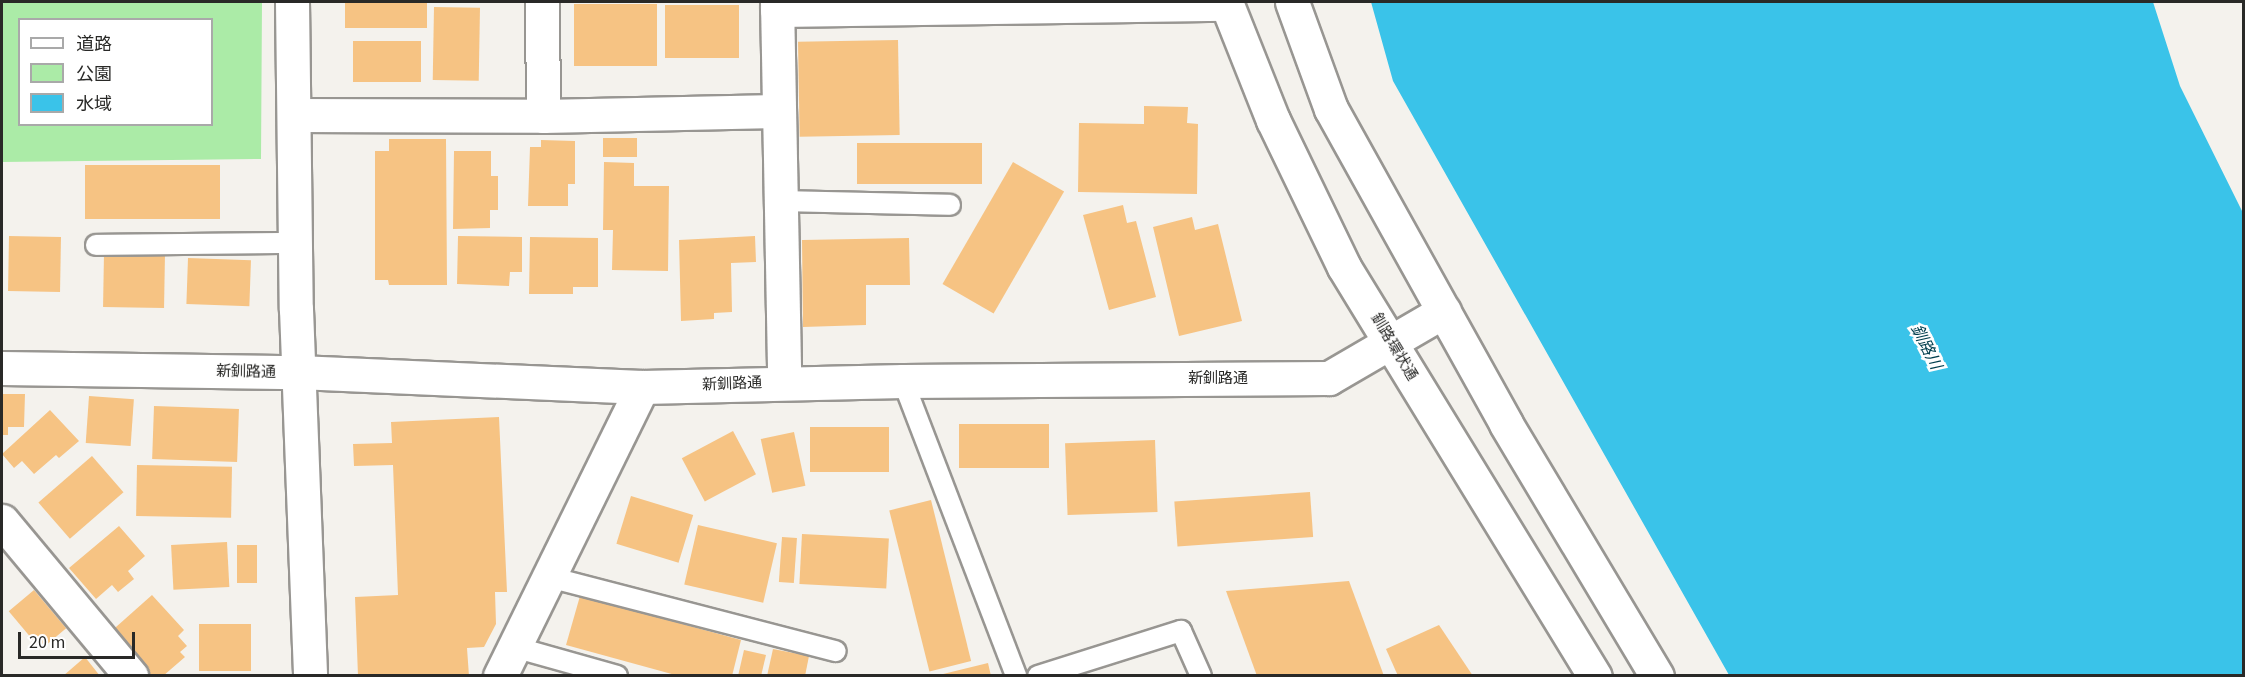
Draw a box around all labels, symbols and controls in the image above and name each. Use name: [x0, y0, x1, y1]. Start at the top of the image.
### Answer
legend: [18, 18, 213, 126]
text: 道路: [76, 32, 112, 57]
text: 公園: [76, 62, 112, 87]
text: 水域: [76, 92, 112, 117]
street label: 釧路環状通: [1367, 310, 1421, 384]
water label: 釧路川: [1907, 321, 1945, 373]
street label: 新釧路通: [216, 362, 276, 382]
street label: 新釧路通: [1188, 370, 1248, 388]
street label: 新釧路通: [702, 374, 762, 394]
scale bar: [21, 620, 138, 658]
text: 20 m: [29, 630, 65, 655]

